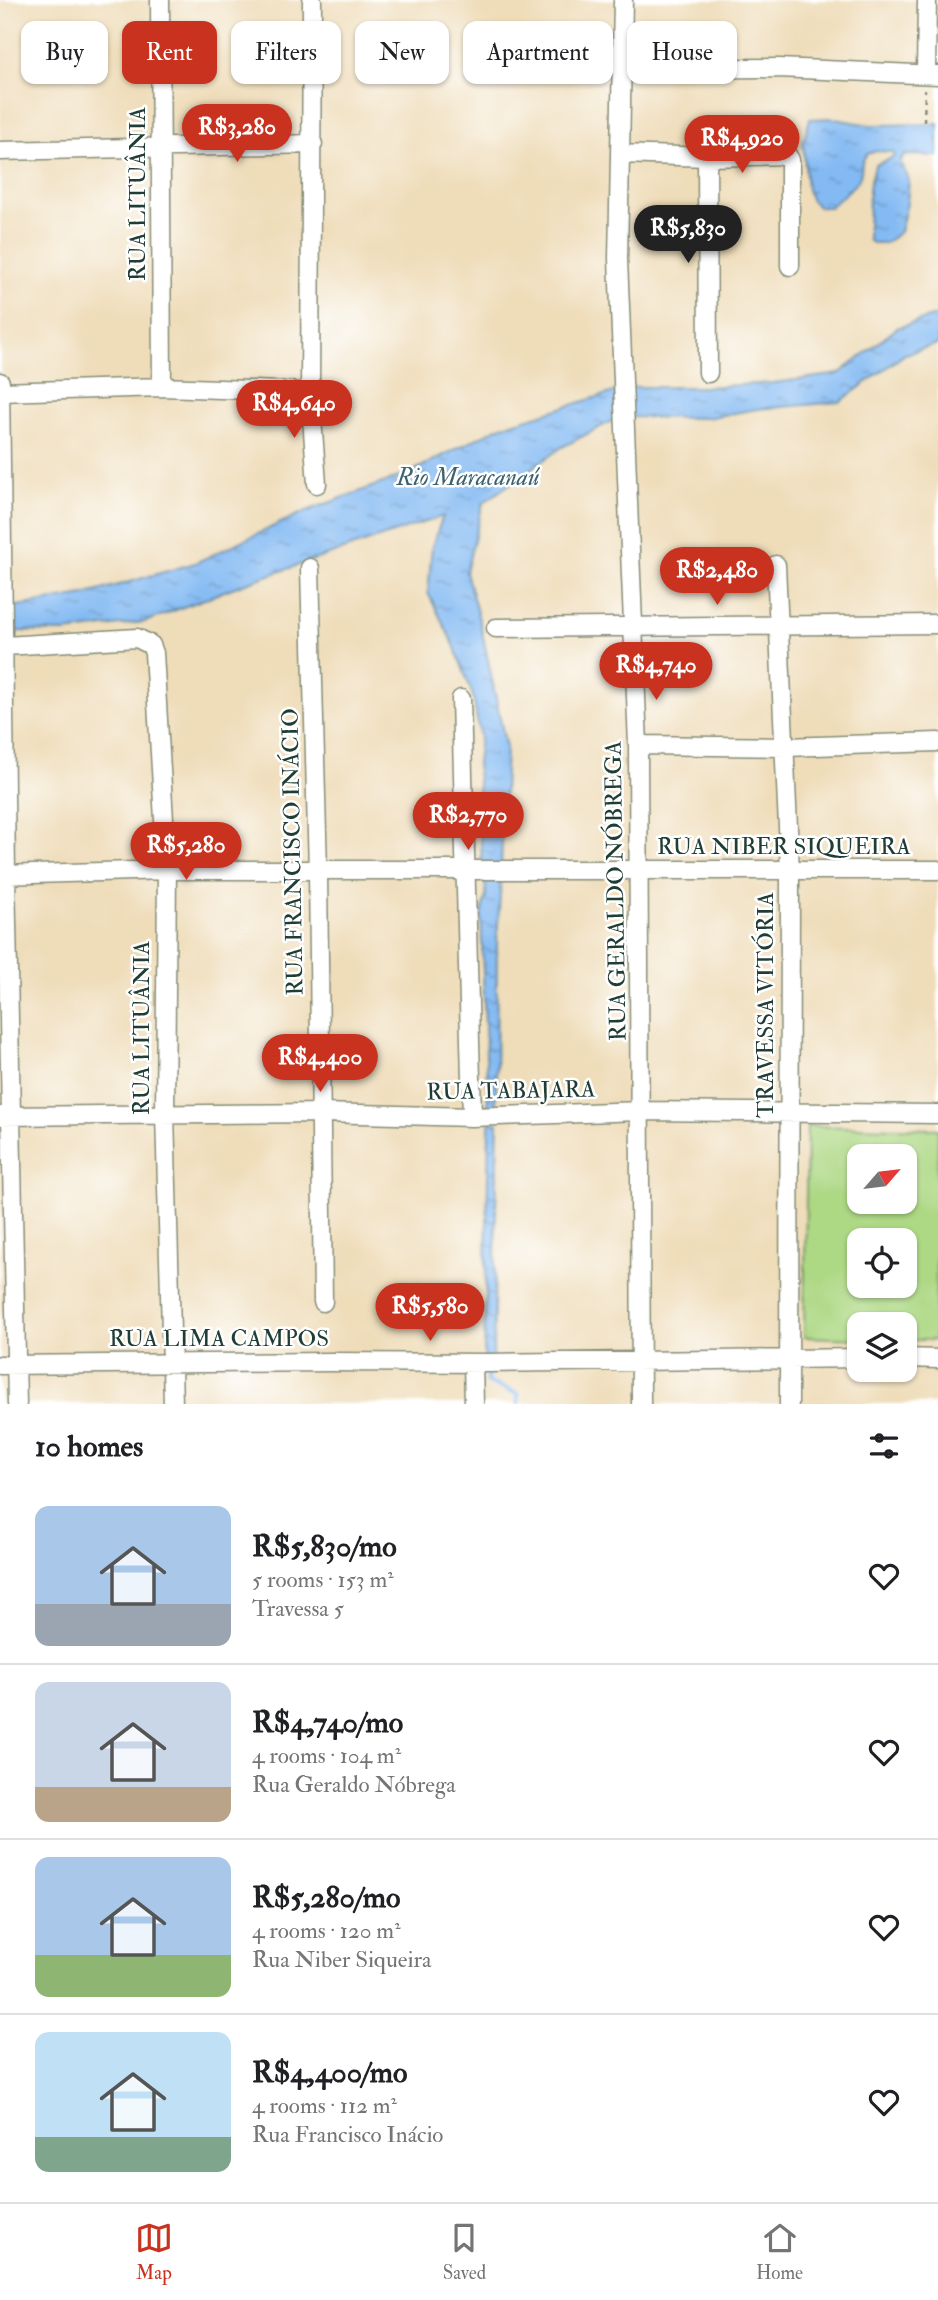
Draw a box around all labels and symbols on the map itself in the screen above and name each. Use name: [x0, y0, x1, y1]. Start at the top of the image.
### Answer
pin: R$3,280: [172, 104, 302, 164]
street label: RUA LITUÂNIA: [123, 106, 152, 281]
pin: R$4,920: [677, 116, 807, 175]
pin: R$5,830: [623, 205, 753, 265]
pin: R$4,640: [229, 380, 359, 440]
water label: Rio Maracanaú: [396, 462, 541, 493]
pin: R$2,480: [652, 548, 782, 607]
pin: R$4,740: [591, 642, 721, 702]
street label: RUA FRANCISCO INÁCIO: [275, 708, 310, 996]
street label: RUA GERALDO NÓBREGA: [598, 740, 633, 1041]
pin: R$2,770: [403, 792, 533, 852]
pin: R$5,280: [121, 822, 251, 882]
street label: RUA NIBER SIQUEIRA: [657, 832, 911, 861]
street label: TRAVESSA VITÓRIA: [751, 892, 780, 1118]
street label: RUA LITUÂNIA: [127, 940, 156, 1115]
pin: R$4,400: [255, 1034, 385, 1094]
street label: RUA TABAJARA: [426, 1075, 596, 1106]
north arrow: [847, 1144, 917, 1214]
pin: R$5,580: [365, 1284, 495, 1343]
street label: RUA LIMA CAMPOS: [109, 1324, 329, 1353]

